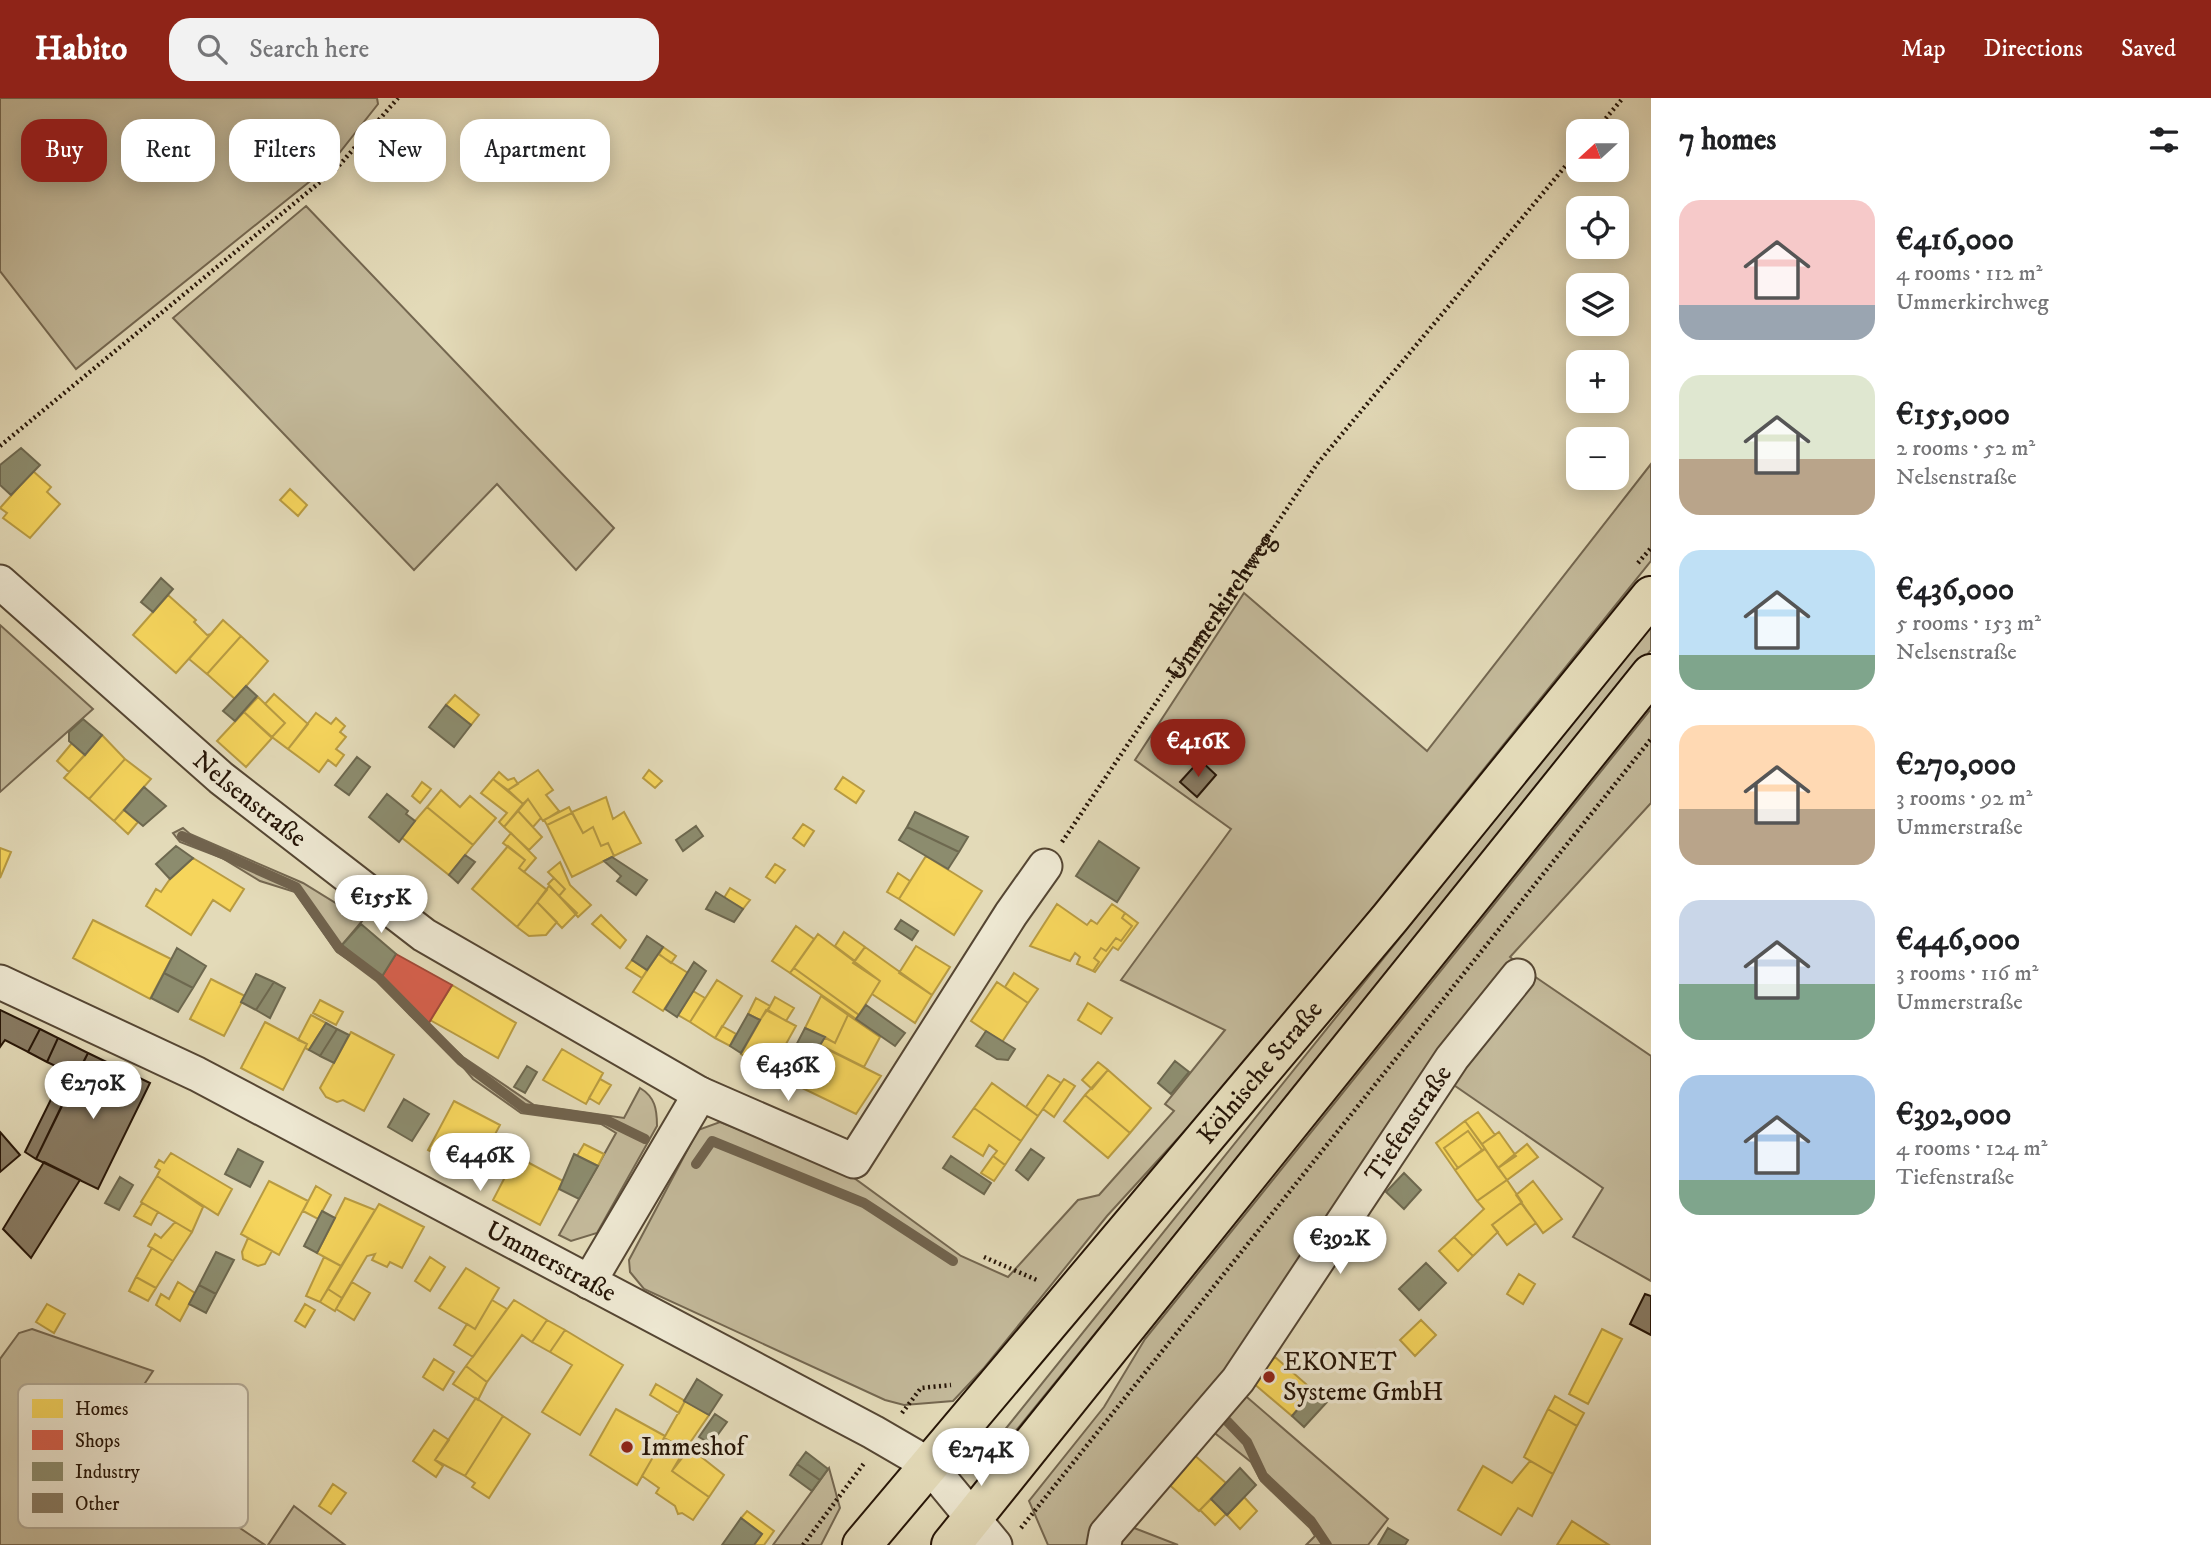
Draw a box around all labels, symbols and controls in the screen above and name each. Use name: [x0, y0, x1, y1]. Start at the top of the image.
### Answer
search box: [169, 18, 659, 81]
text: Habito: [35, 29, 127, 70]
icon: search: [193, 30, 231, 68]
text: Search here: [249, 33, 369, 66]
text: Map: [1901, 34, 1946, 64]
text: Directions: [1984, 34, 2083, 64]
text: Saved: [2121, 34, 2176, 64]
chip: Buy: [21, 119, 107, 182]
chip: Rent: [121, 119, 215, 182]
chip: Filters: [229, 119, 340, 182]
chip: New: [354, 119, 446, 182]
chip: Apartment: [460, 119, 610, 182]
north arrow: [1566, 119, 1629, 182]
map controls: [1566, 119, 1629, 490]
icon: filters: [2145, 121, 2183, 159]
text: 7 homes: [1679, 122, 1776, 159]
button: locate: [1566, 196, 1629, 259]
text: €416,000: [1896, 222, 2014, 259]
icon: home: [1735, 228, 1819, 312]
text: 4 rooms · 112 m²: [1896, 259, 2043, 288]
button: layers: [1566, 273, 1629, 336]
text: Ummerkirchweg: [1896, 288, 2049, 317]
button: +: [1566, 350, 1629, 413]
text: €155,000: [1896, 397, 2010, 434]
icon: home: [1735, 403, 1819, 487]
button: −: [1566, 427, 1629, 490]
text: 2 rooms · 52 m²: [1896, 434, 2035, 463]
text: Nelsenstraße: [1896, 463, 2017, 492]
street label: Ummerkirchweg: [1159, 525, 1283, 687]
text: €436,000: [1896, 572, 2014, 609]
icon: home: [1735, 578, 1819, 662]
text: 5 rooms · 153 m²: [1896, 609, 2041, 638]
text: Nelsenstraße: [1896, 638, 2017, 667]
pin: €416K: [1149, 720, 1247, 779]
text: €416K: [1166, 727, 1230, 756]
street label: Nelsenstraße: [186, 744, 313, 855]
text: €270,000: [1896, 747, 2016, 784]
icon: home: [1735, 753, 1819, 837]
text: 3 rooms · 92 m²: [1896, 784, 2033, 813]
text: Ummerstraße: [1896, 813, 2023, 842]
pin: €155K: [332, 876, 430, 935]
text: €155K: [351, 883, 411, 912]
text: €446,000: [1896, 922, 2020, 959]
icon: home: [1735, 928, 1819, 1012]
text: 3 rooms · 116 m²: [1896, 959, 2039, 988]
text: Ummerstraße: [1896, 988, 2023, 1017]
street label: Kölnische Straße: [1190, 994, 1330, 1151]
pin: €436K: [739, 1044, 837, 1103]
text: €436K: [756, 1051, 820, 1080]
street label: Tiefenstraße: [1358, 1059, 1459, 1188]
pin: €270K: [44, 1062, 142, 1121]
text: €270K: [61, 1069, 125, 1098]
text: €392,000: [1896, 1097, 2011, 1134]
icon: home: [1735, 1103, 1819, 1187]
pin: €446K: [431, 1134, 529, 1193]
text: 4 rooms · 124 m²: [1896, 1134, 2047, 1163]
text: €446K: [446, 1141, 514, 1170]
text: Tiefenstraße: [1896, 1163, 2014, 1192]
street label: Ummerstraße: [480, 1213, 622, 1310]
pin: €392K: [1291, 1216, 1389, 1276]
text: €392K: [1310, 1224, 1371, 1253]
place label: EKONET Systeme GmbH: [1283, 1346, 1444, 1409]
marker: EKONET Systeme GmbH: [1261, 1369, 1277, 1385]
legend: [18, 1384, 248, 1528]
text: Homes: [75, 1398, 128, 1421]
pin: €274K: [932, 1428, 1030, 1488]
text: Shops: [75, 1430, 120, 1453]
place label: Immeshof: [641, 1431, 748, 1464]
text: €274K: [948, 1436, 1014, 1465]
marker: Immeshof: [619, 1439, 635, 1455]
text: Industry: [75, 1461, 141, 1484]
text: Other: [75, 1493, 119, 1516]

